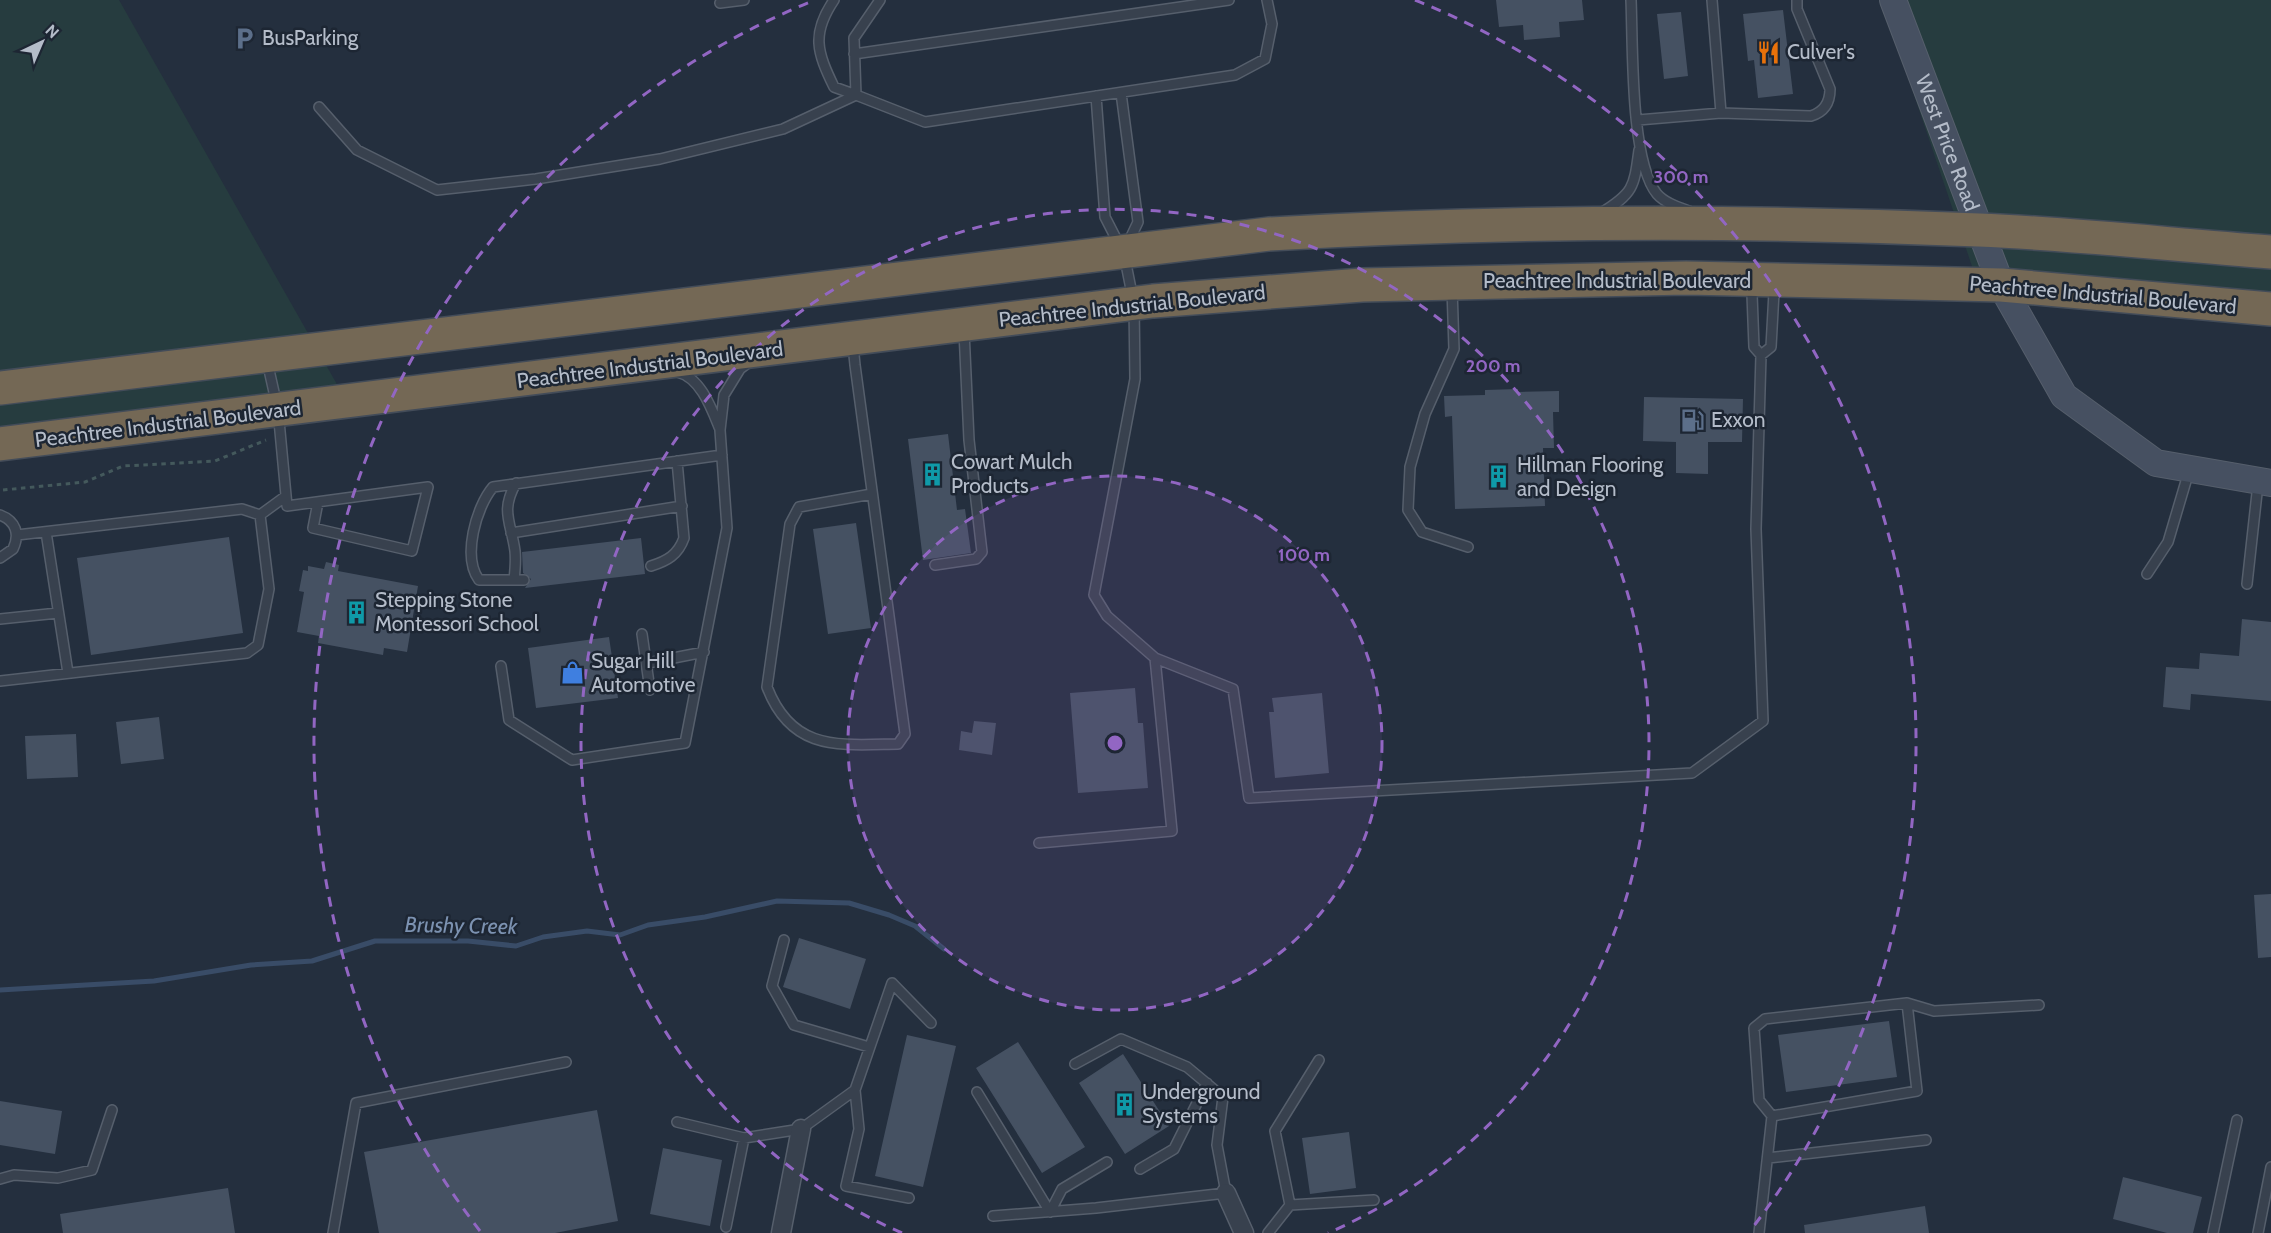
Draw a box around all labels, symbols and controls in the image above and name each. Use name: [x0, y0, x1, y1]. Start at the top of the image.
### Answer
north arrow: [12, 12, 72, 72]
text: N: [41, 21, 63, 42]
parking icon: BusParking: [231, 25, 257, 51]
place label: BusParking: [262, 25, 359, 50]
restaurant icon: Culver's: [1756, 39, 1782, 65]
place label: Culver's: [1787, 39, 1855, 64]
street label: West Price Road: [1911, 71, 1985, 215]
text: 300 m: [1654, 166, 1708, 188]
street label: Peachtree Industrial Boulevard: [1483, 268, 1751, 293]
street label: Peachtree Industrial Boulevard: [1968, 270, 2238, 319]
street label: Peachtree Industrial Boulevard: [997, 279, 1267, 332]
street label: Peachtree Industrial Boulevard: [515, 336, 785, 393]
text: 200 m: [1466, 355, 1520, 377]
street label: Peachtree Industrial Boulevard: [33, 395, 303, 452]
fuel station icon: Exxon: [1680, 407, 1706, 433]
place label: Exxon: [1711, 407, 1765, 432]
place label: Cowart Mulch Products: [951, 449, 1072, 498]
place label: Hillman Flooring and Design: [1517, 452, 1664, 501]
building icon: Cowart Mulch Products: [920, 461, 946, 487]
building icon: Hillman Flooring and Design: [1486, 464, 1512, 490]
text: 100 m: [1278, 544, 1330, 566]
place label: Stepping Stone Montessori School: [375, 587, 539, 636]
building icon: Stepping Stone Montessori School: [344, 599, 370, 625]
place label: Sugar Hill Automotive: [591, 648, 696, 697]
shop icon: Sugar Hill Automotive: [560, 660, 586, 686]
centre of rings: [1105, 733, 1125, 753]
water label: Brushy Creek: [404, 911, 518, 940]
place label: Underground Systems: [1142, 1079, 1260, 1128]
building icon: Underground Systems: [1111, 1091, 1137, 1117]

